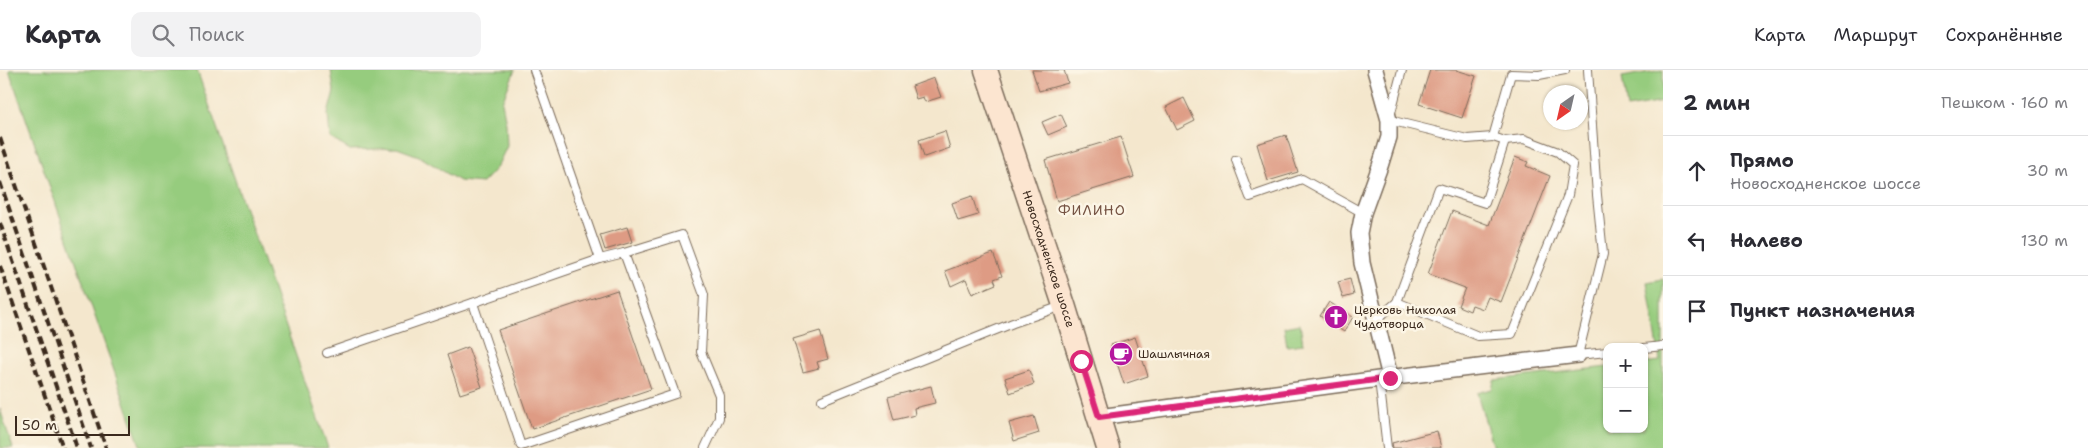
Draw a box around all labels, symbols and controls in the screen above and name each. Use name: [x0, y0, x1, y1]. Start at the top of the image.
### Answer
search box: [131, 12, 481, 57]
text: Карта: [25, 19, 101, 51]
icon: search: [149, 21, 177, 49]
text: Поиск: [189, 22, 244, 47]
text: Карта: [1754, 23, 1805, 47]
text: Маршрут: [1833, 23, 1917, 47]
text: Сохранённые: [1945, 23, 2063, 47]
north arrow: [1543, 85, 1588, 130]
text: 2 мин: [1683, 89, 1750, 117]
text: Пешком · 160 m: [1941, 92, 2068, 113]
text: Прямо: [1730, 148, 1794, 173]
icon: ahead: [1683, 157, 1711, 185]
text: 30 m: [2027, 160, 2068, 181]
text: Новосходненское шоссе: [1730, 173, 1921, 194]
street label: Новосходненское шоссе: [1019, 188, 1078, 330]
district label: ФИЛИНО: [1058, 201, 1126, 219]
icon: left: [1683, 227, 1711, 255]
text: Налево: [1730, 228, 1803, 253]
text: 130 m: [2021, 230, 2068, 251]
icon: arrive: [1683, 297, 1711, 325]
text: Пункт назначения: [1730, 298, 1915, 323]
place label: Церковь Николая Чудотворца: [1354, 302, 1456, 332]
church icon: Церковь Николая Чудотворца: [1323, 304, 1349, 330]
cafe icon: Шашлычная: [1108, 341, 1134, 367]
map controls: [1603, 343, 1648, 433]
button: +: [1603, 343, 1648, 388]
place label: Шашлычная: [1138, 346, 1210, 362]
route start: [1070, 350, 1093, 373]
route end: [1379, 367, 1402, 390]
button: −: [1603, 388, 1648, 433]
scale bar: [15, 413, 130, 436]
text: 50 m: [22, 416, 57, 434]

